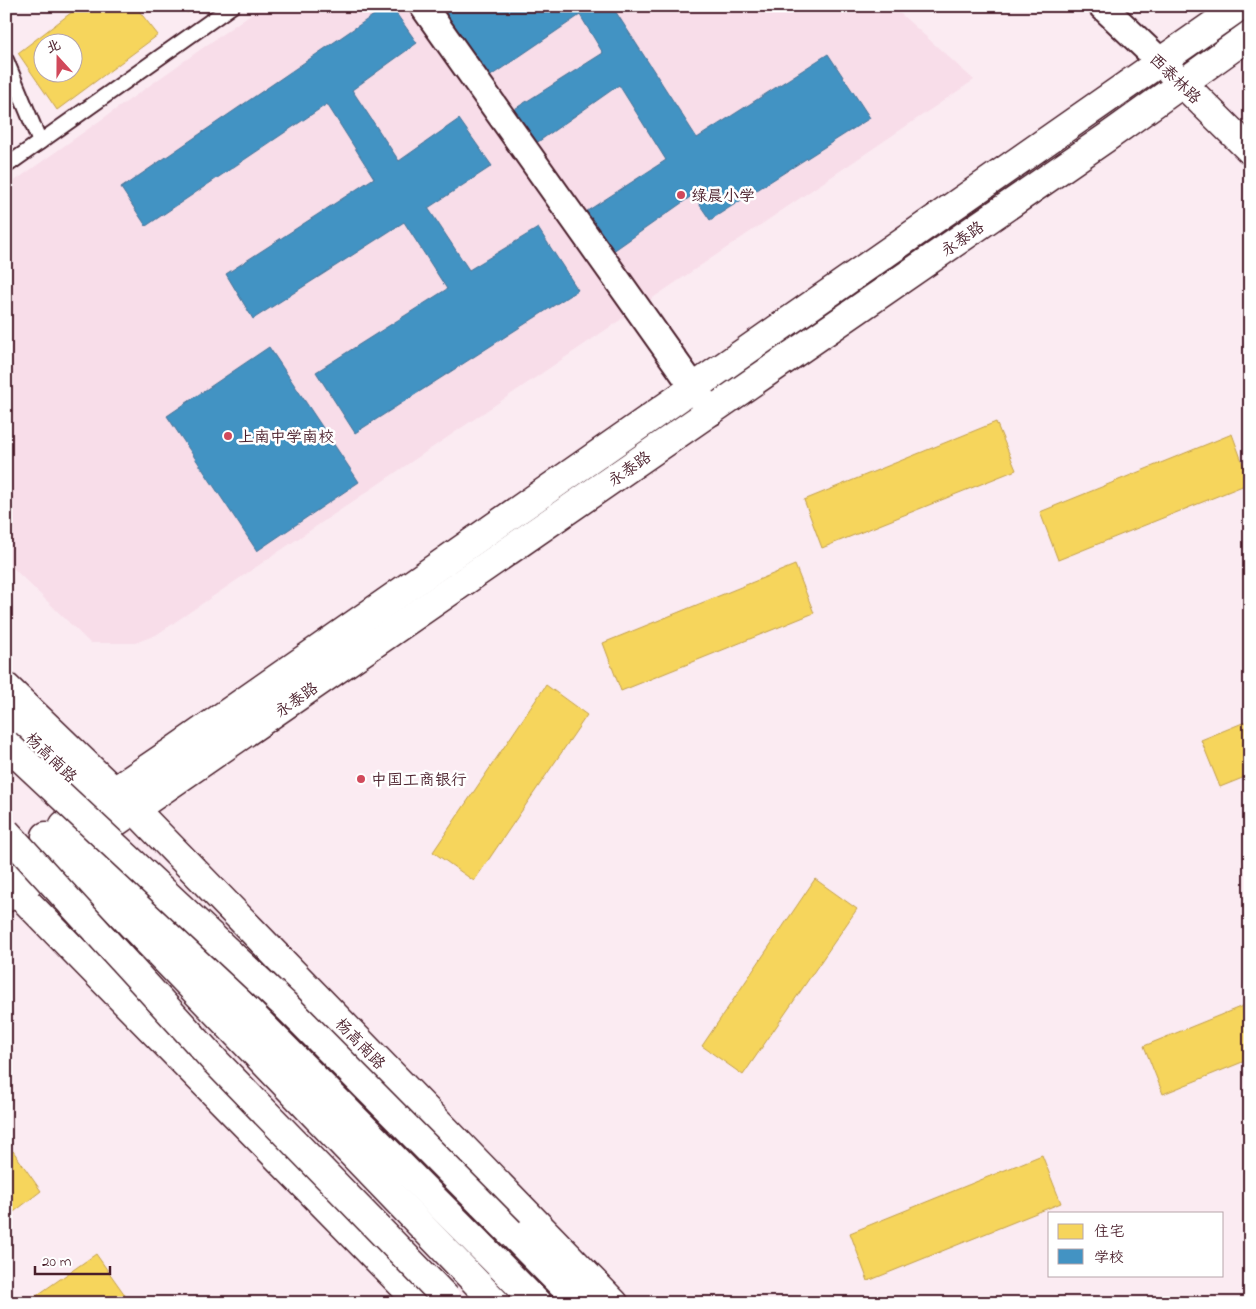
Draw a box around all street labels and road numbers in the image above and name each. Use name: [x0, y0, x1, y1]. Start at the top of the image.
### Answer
street label: 西泰林路: [1143, 49, 1206, 110]
street label: 永泰路: [937, 216, 990, 263]
street label: 永泰路: [604, 446, 657, 493]
street label: 永泰路: [271, 677, 324, 724]
street label: 杨高南路: [19, 728, 82, 789]
street label: 杨高南路: [329, 1013, 390, 1076]

